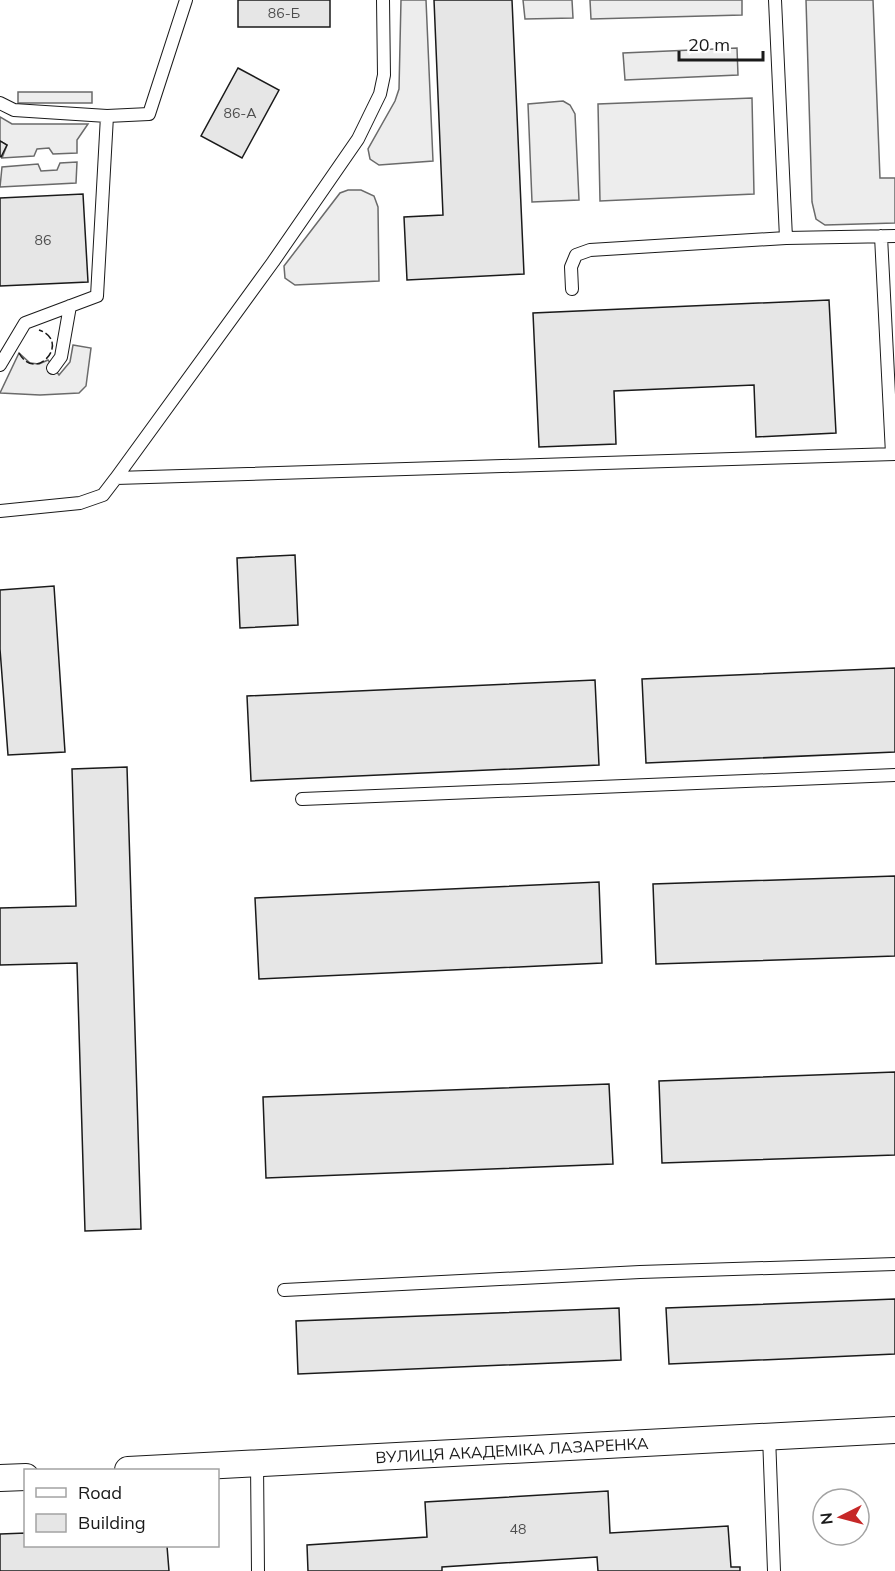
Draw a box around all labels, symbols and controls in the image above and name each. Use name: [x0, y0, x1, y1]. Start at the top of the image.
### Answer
house number: 86-Б: [268, 4, 300, 22]
scale bar: [679, 24, 763, 62]
text: 20 m: [688, 33, 730, 56]
house number: 86-А: [224, 104, 257, 122]
house number: 86: [35, 231, 51, 249]
street label: ВУЛИЦЯ АКАДЕМІКА ЛАЗАРЕНКА: [375, 1433, 649, 1467]
legend: [24, 1469, 219, 1547]
text: Road: [78, 1481, 122, 1504]
north arrow: [811, 1487, 871, 1547]
text: Building: [78, 1511, 146, 1534]
text: N: [816, 1512, 837, 1526]
house number: 48: [510, 1520, 526, 1538]

